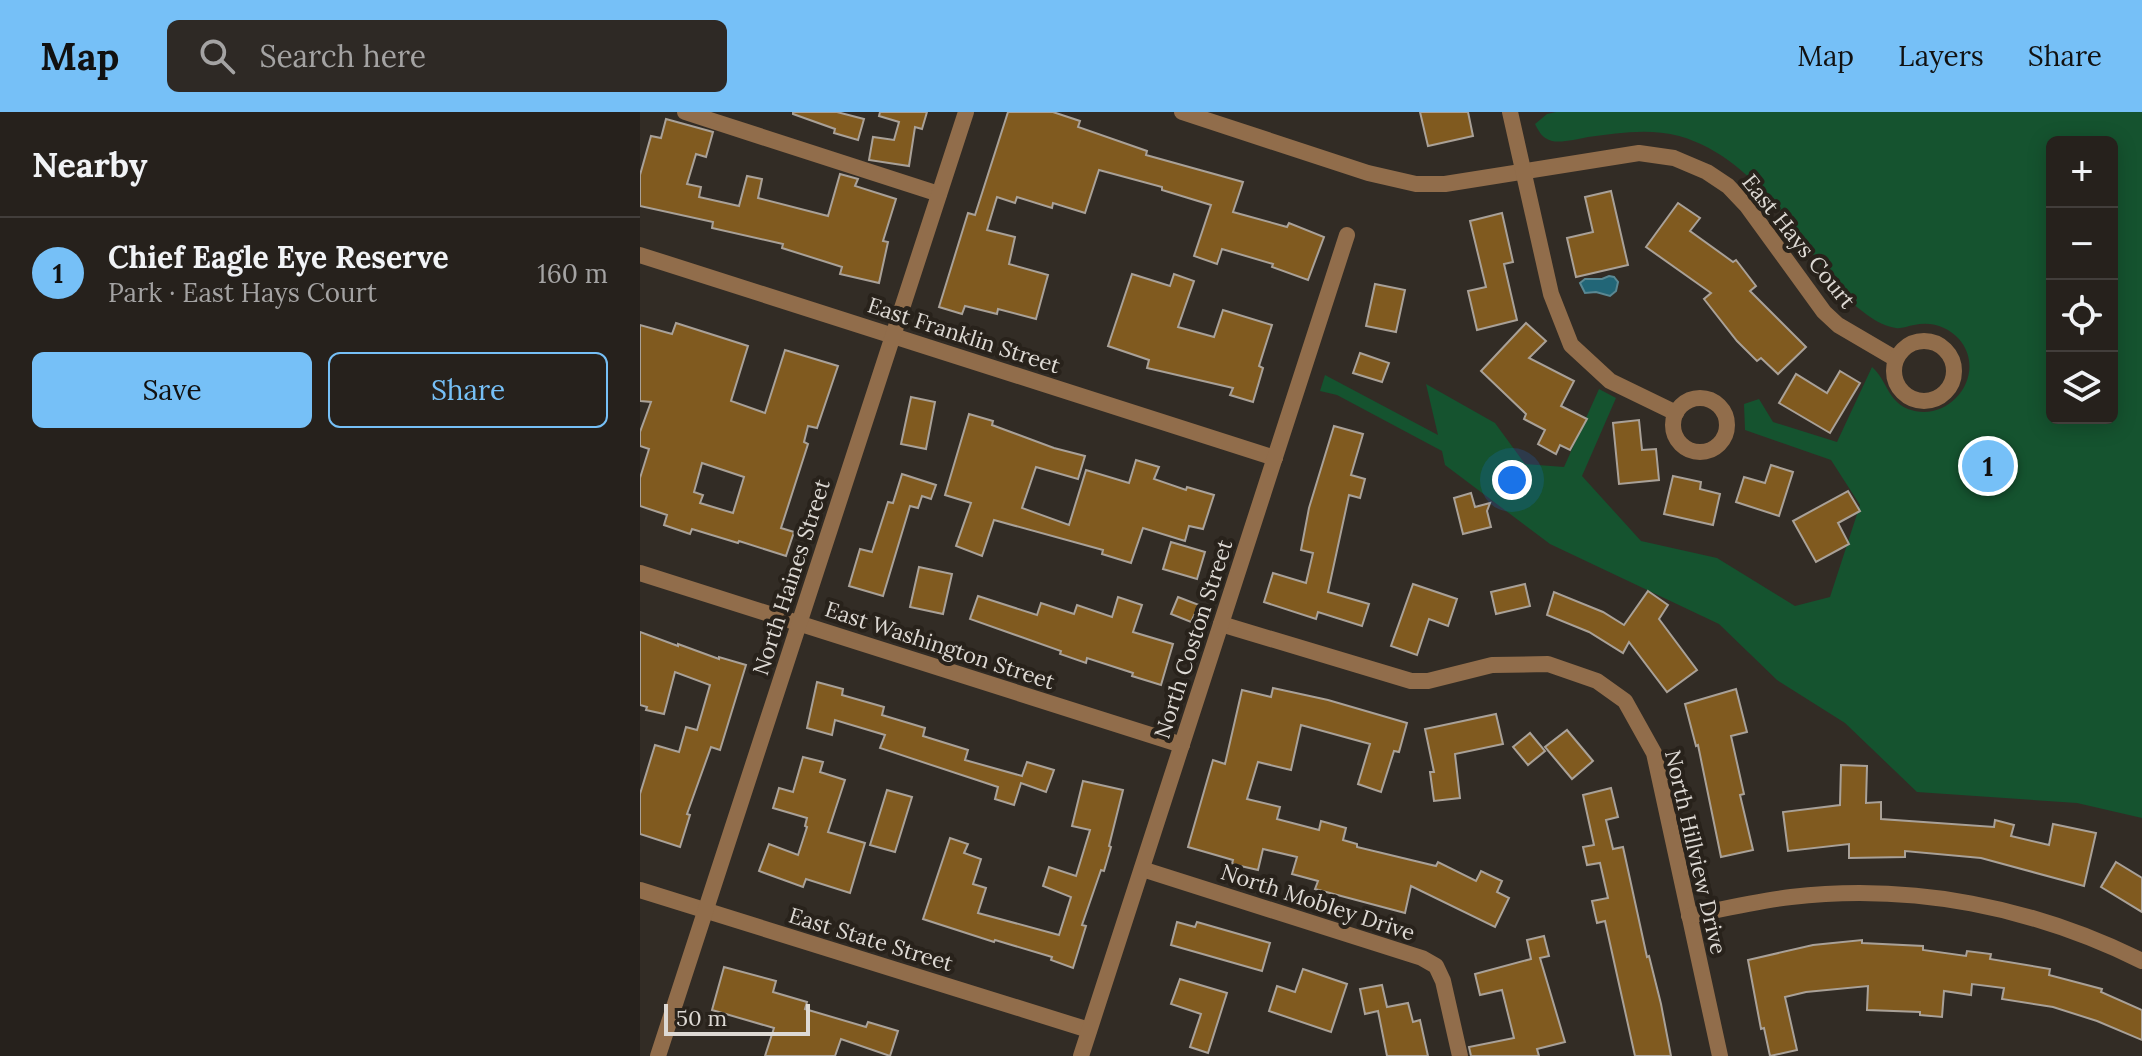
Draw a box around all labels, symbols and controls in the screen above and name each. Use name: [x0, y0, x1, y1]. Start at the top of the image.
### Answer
search box: [167, 20, 727, 92]
text: Map: [40, 32, 119, 80]
icon: search: [195, 34, 239, 78]
text: Search here: [259, 37, 426, 75]
text: Map: [1797, 38, 1854, 74]
text: Layers: [1898, 38, 1984, 74]
text: Share: [2028, 38, 2102, 74]
map controls: [2046, 136, 2118, 424]
button: +: [2046, 136, 2118, 208]
text: Nearby: [32, 143, 148, 186]
street label: East Hays Court: [1736, 168, 1862, 314]
button: −: [2046, 208, 2118, 280]
text: Chief Eagle Eye Reserve: [108, 238, 449, 276]
text: 1: [53, 257, 63, 290]
text: 160 m: [537, 257, 608, 290]
text: Park · East Hays Court: [108, 276, 377, 309]
button: locate: [2046, 280, 2118, 352]
street label: East Franklin Street: [864, 291, 1064, 380]
button: Save: [32, 352, 312, 428]
button: Share: [328, 352, 608, 428]
button: layers: [2046, 352, 2118, 424]
pin: 1: [1962, 436, 2014, 496]
your location: [1492, 460, 1532, 500]
street label: North Haines Street: [746, 475, 836, 679]
street label: North Coston Street: [1148, 535, 1239, 742]
street label: East Washington Street: [822, 595, 1059, 696]
street label: North Hillview Drive: [1659, 747, 1733, 957]
street label: North Mobley Drive: [1217, 857, 1419, 947]
street label: East State Street: [786, 901, 957, 977]
scale bar: [664, 1000, 810, 1036]
text: 50 m: [676, 1004, 727, 1032]

